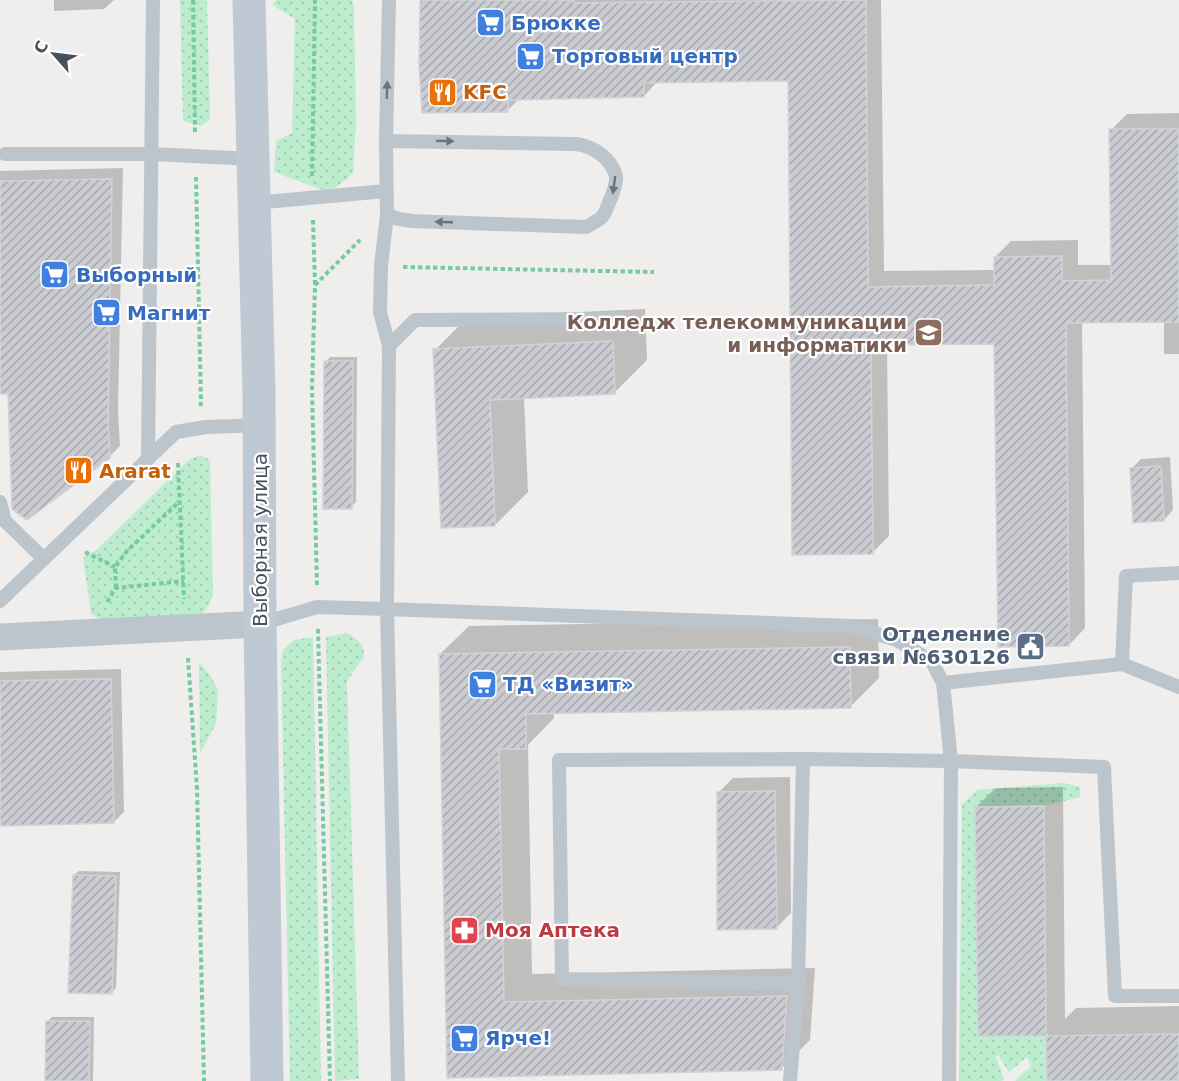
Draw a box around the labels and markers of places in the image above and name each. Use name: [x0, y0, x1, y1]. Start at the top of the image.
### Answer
supermarket icon: Брюкке: [474, 7, 506, 39]
place label: Брюкке: [511, 11, 601, 35]
supermarket icon: Торговый центр: [515, 40, 547, 72]
place label: Торговый центр: [552, 44, 738, 68]
restaurant icon: KFC: [426, 76, 458, 108]
place label: KFC: [463, 80, 507, 104]
supermarket icon: Выборный: [39, 259, 71, 291]
place label: Выборный: [76, 263, 197, 287]
supermarket icon: Магнит: [90, 297, 122, 329]
place label: Магнит: [127, 301, 211, 325]
place label: Колледж телекоммуникации и информатики: [567, 310, 907, 357]
school or university icon: Колледж телекоммуникации и информатики: [912, 317, 944, 349]
restaurant icon: Ararat: [62, 455, 94, 487]
place label: Ararat: [99, 459, 171, 483]
place label: Отделение связи №630126: [832, 622, 1010, 669]
public building icon: Отделение связи №630126: [1015, 630, 1047, 662]
supermarket icon: ТД «Визит»: [466, 668, 498, 700]
place label: ТД «Визит»: [503, 672, 634, 696]
pharmacy icon: Моя Аптека: [448, 914, 480, 946]
place label: Моя Аптека: [485, 918, 620, 942]
supermarket icon: Ярче!: [448, 1022, 480, 1054]
place label: Ярче!: [485, 1026, 551, 1050]

